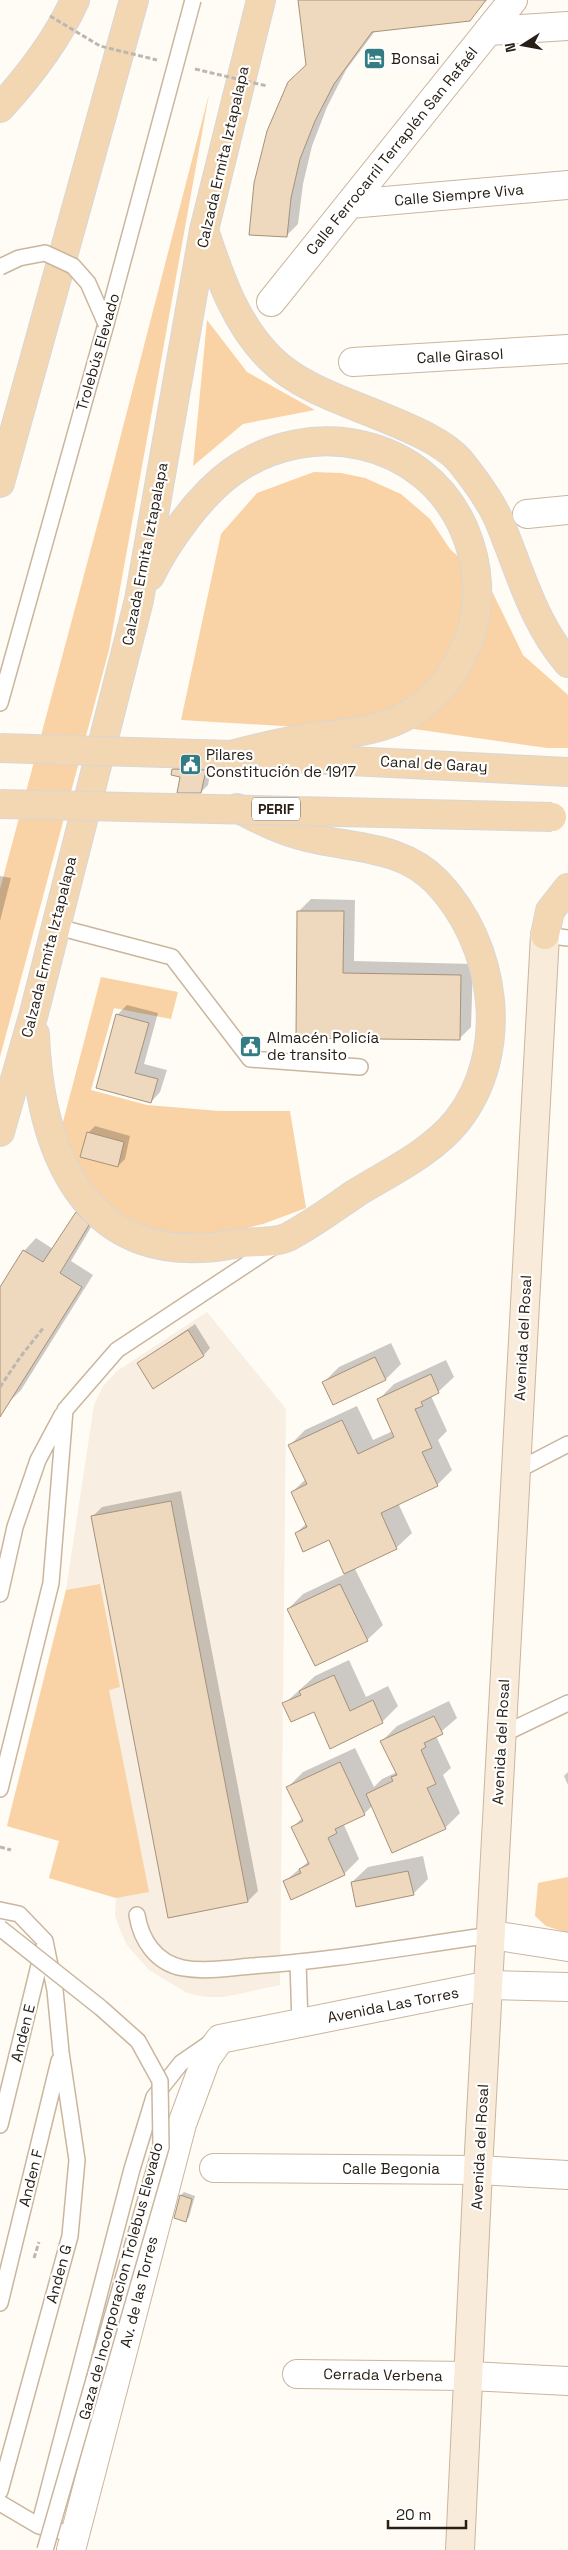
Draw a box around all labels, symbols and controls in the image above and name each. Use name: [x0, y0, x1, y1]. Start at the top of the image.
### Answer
north arrow: [498, 20, 548, 70]
text: N: [501, 41, 520, 54]
street label: Calle Ferrocarril Terraplén San Rafaél: [302, 43, 482, 259]
hotel icon: Bonsai: [363, 47, 387, 71]
place label: Bonsai: [391, 49, 440, 68]
street label: Calzada Ermita Iztapalapa: [192, 64, 253, 250]
street label: Calle Siempre Viva: [393, 179, 525, 210]
street label: Trolebús Elevado: [72, 291, 123, 413]
street label: Calle Girasol: [416, 344, 504, 367]
street label: Calzada Ermita Iztapalapa: [117, 460, 172, 647]
place label: Pilares Constitución de 1917: [206, 745, 356, 781]
street label: Canal de Garay: [380, 751, 488, 776]
public building icon: Pilares Constitución de 1917: [178, 752, 202, 776]
road number: PERIF: [252, 798, 300, 821]
street label: Calzada Ermita Iztapalapa: [17, 854, 80, 1039]
place label: Almacén Policía de transito: [267, 1028, 379, 1064]
public building icon: Almacén Policía de transito: [239, 1035, 263, 1059]
street label: Avenida del Rosal: [510, 1275, 535, 1401]
street label: Avenida del Rosal: [488, 1679, 513, 1805]
street label: Avenida Las Torres: [326, 1982, 460, 2027]
street label: Anden E: [6, 2002, 39, 2064]
street label: Avenida del Rosal: [467, 2084, 492, 2210]
street label: Gaza de Incorporacion Trolebus Elevado: [74, 2140, 167, 2422]
street label: Anden F: [14, 2147, 47, 2208]
street label: Calle Begonia: [342, 2159, 440, 2178]
street label: Av. de las Torres: [115, 2234, 162, 2350]
street label: Anden G: [42, 2242, 75, 2305]
street label: Cerrada Verbena: [323, 2364, 443, 2385]
scale bar: [388, 2498, 466, 2530]
text: 20 m: [396, 2505, 431, 2524]

